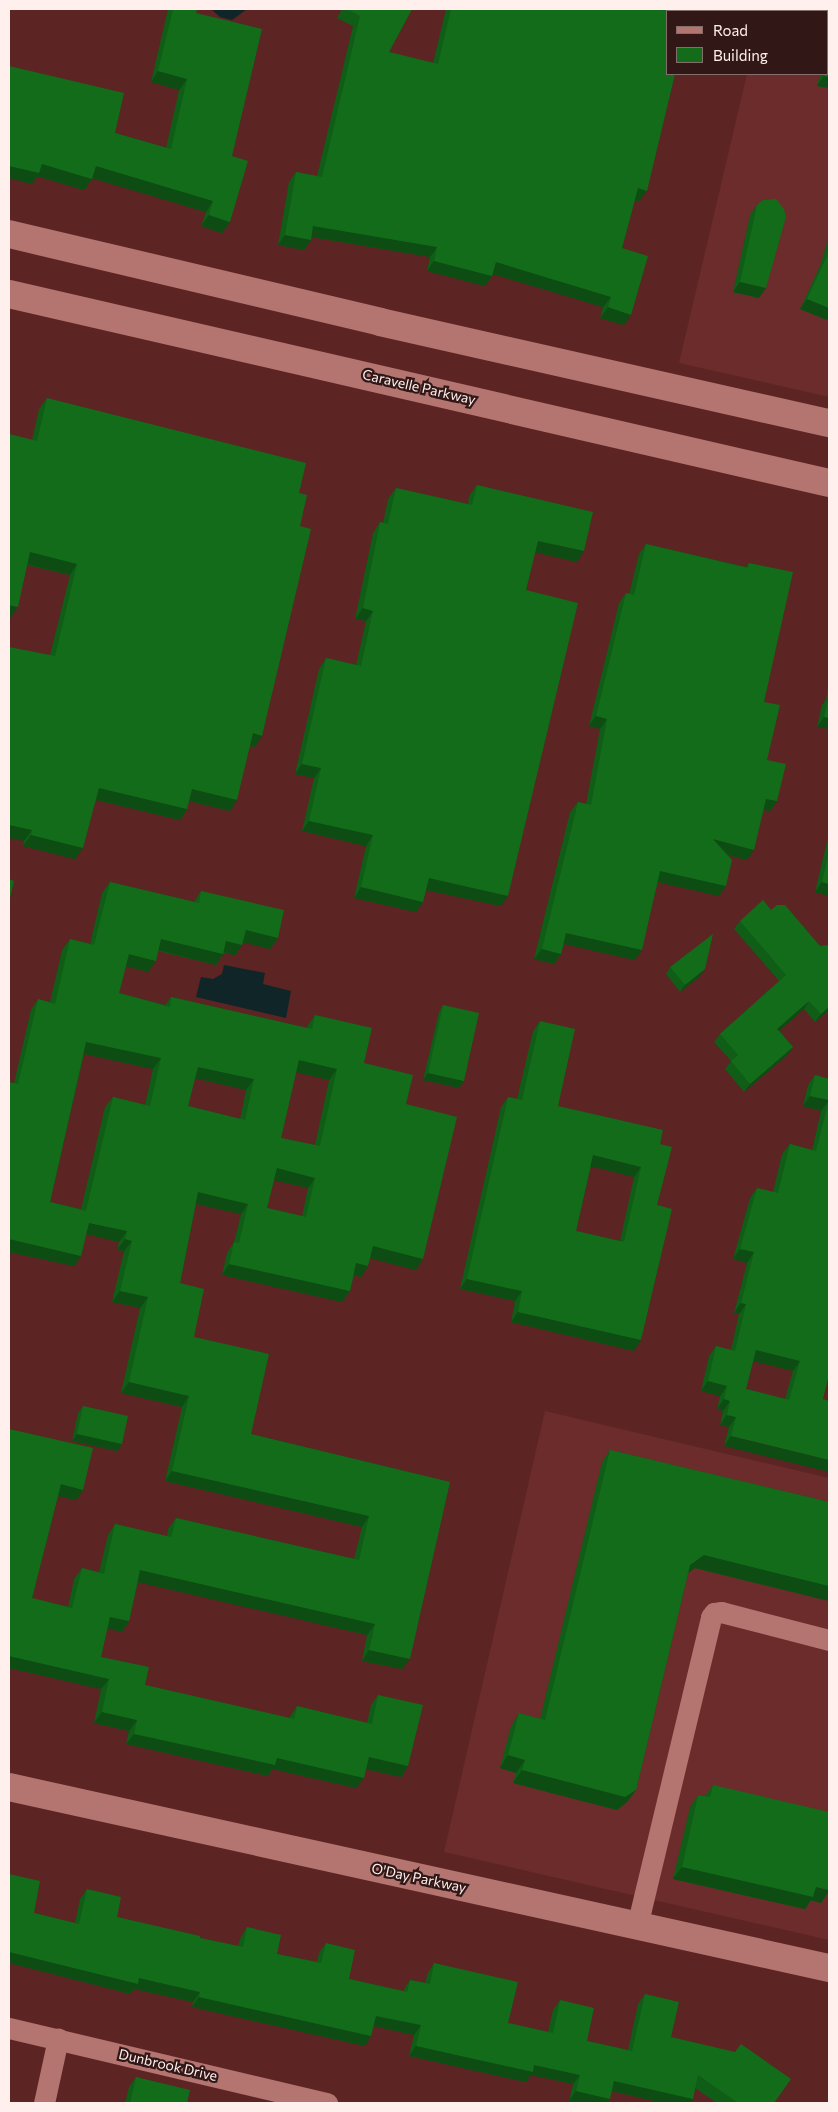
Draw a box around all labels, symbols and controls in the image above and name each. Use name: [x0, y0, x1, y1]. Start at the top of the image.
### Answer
legend: [666, 10, 828, 75]
text: Road: [713, 21, 748, 39]
text: Building: [713, 46, 768, 64]
street label: Caravelle Parkway: [361, 366, 477, 408]
street label: O'Day Parkway: [370, 1860, 468, 1896]
street label: Dunbrook Drive: [117, 2045, 219, 2085]

